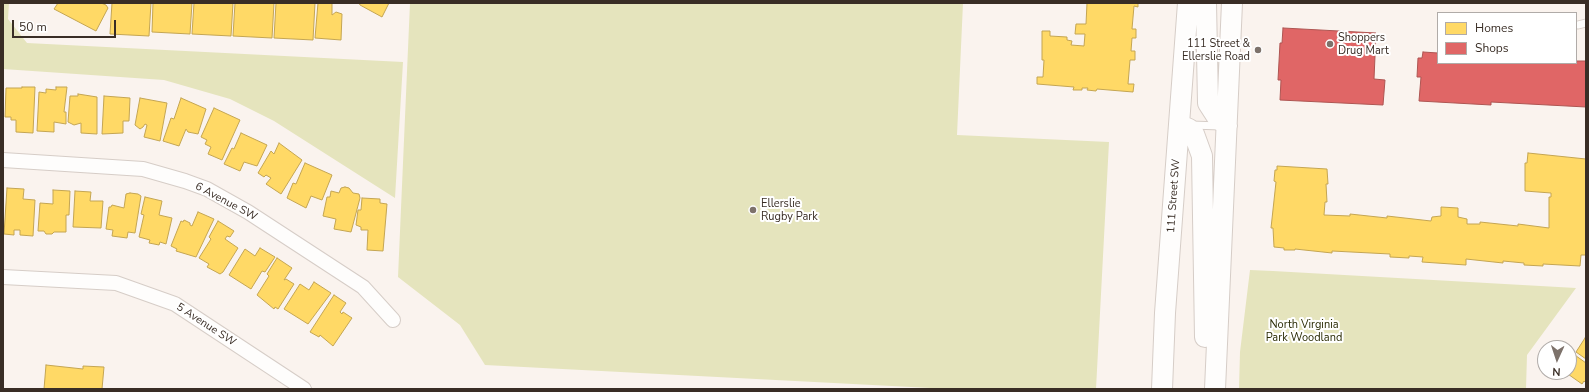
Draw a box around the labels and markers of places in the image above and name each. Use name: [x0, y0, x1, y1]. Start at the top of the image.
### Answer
place label: Shoppers Drug Mart: [1338, 31, 1389, 57]
place label: 111 Street & Ellerslie Road: [1182, 37, 1250, 63]
marker: Shoppers Drug Mart: [1325, 39, 1335, 49]
marker: 111 Street & Ellerslie Road: [1253, 45, 1263, 55]
place label: Ellerslie Rugby Park: [761, 197, 818, 223]
marker: Ellerslie Rugby Park: [748, 205, 758, 215]

